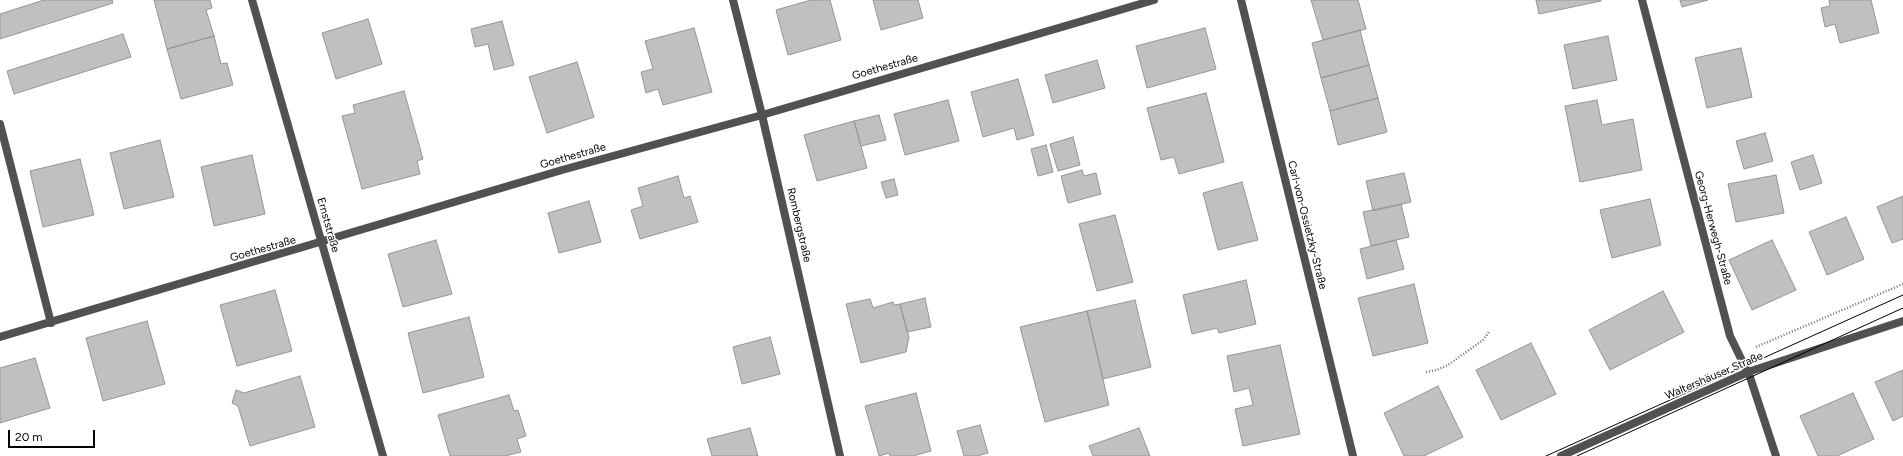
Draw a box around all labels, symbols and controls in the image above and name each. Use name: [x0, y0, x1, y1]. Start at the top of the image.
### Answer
street label: Goethestraße: [851, 51, 919, 83]
street label: Goethestraße: [539, 140, 607, 172]
street label: Carl-von-Ossietzky-Straße: [1285, 159, 1329, 291]
street label: Georg-Herwegh-Straße: [1691, 169, 1735, 287]
street label: Rombergstraße: [784, 186, 814, 264]
street label: Ernststraße: [314, 196, 342, 254]
street label: Goethestraße: [229, 233, 297, 265]
street label: Waltershäuser Straße: [1663, 349, 1765, 403]
scale bar: [10, 422, 97, 448]
text: 20 m: [15, 430, 43, 444]

